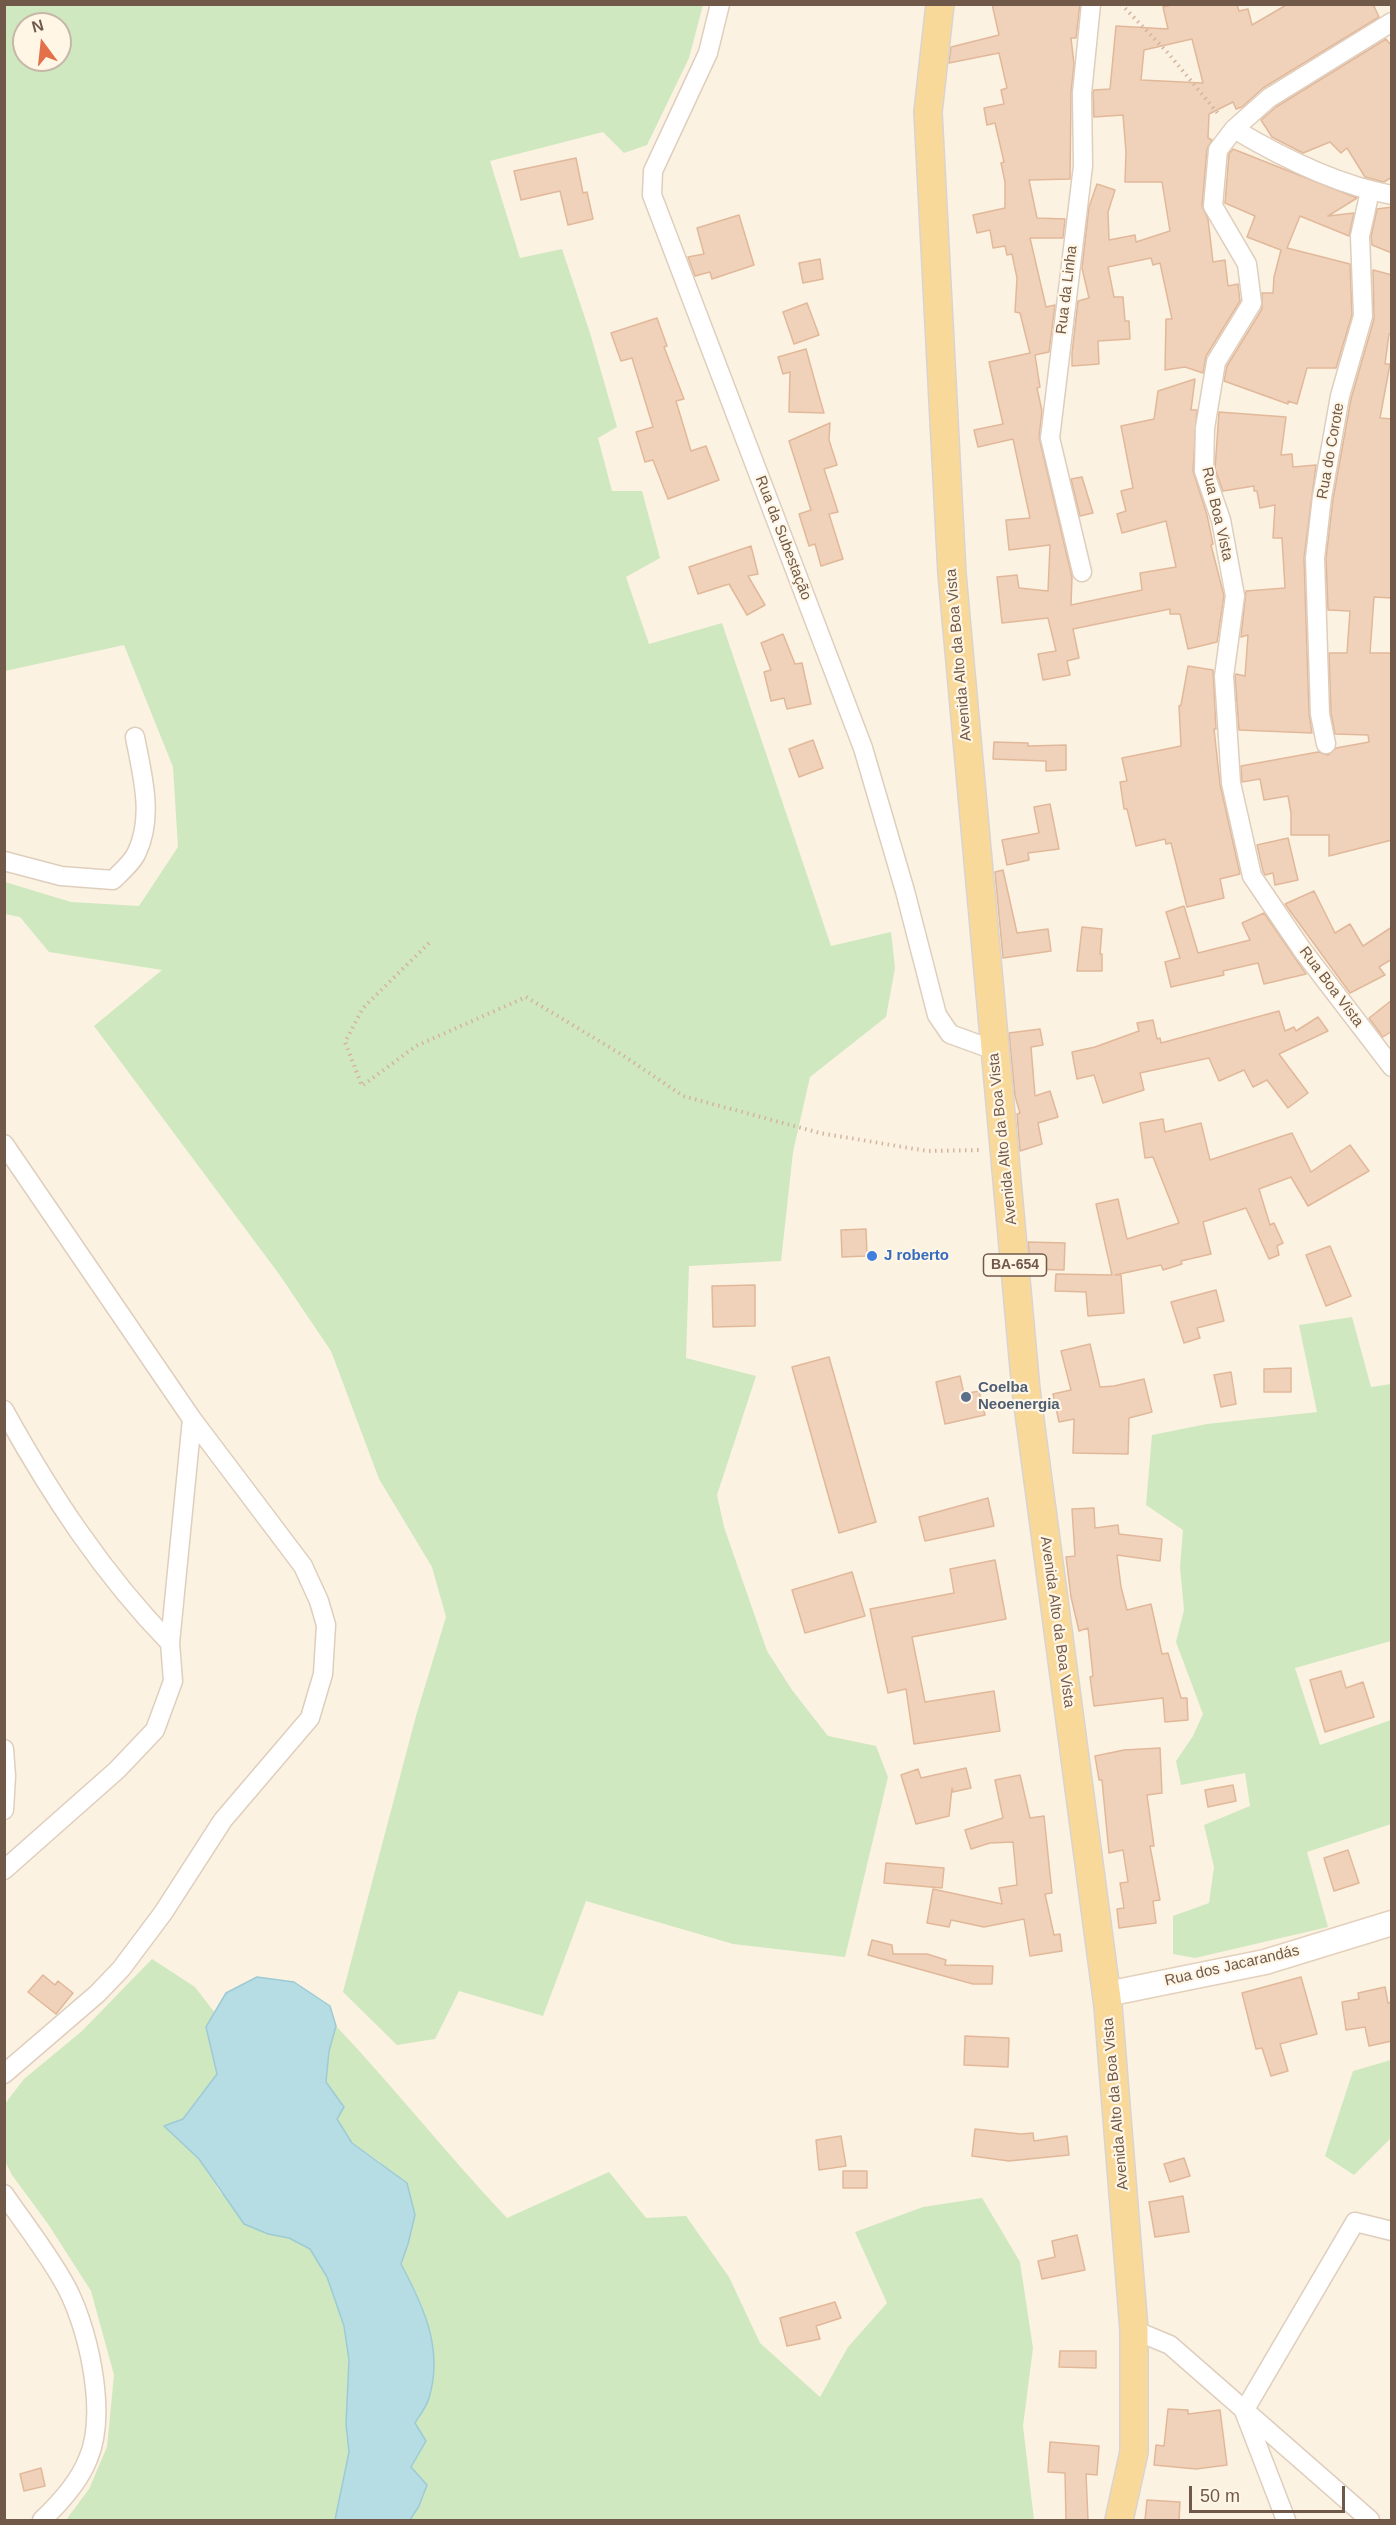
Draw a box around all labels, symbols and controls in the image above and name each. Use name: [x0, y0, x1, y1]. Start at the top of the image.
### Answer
north arrow: [12, 12, 72, 72]
text: N: [30, 16, 46, 36]
street label: Rua da Linha: [1053, 245, 1081, 335]
street label: Rua do Corote: [1314, 401, 1348, 501]
street label: Rua Boa Vista: [1197, 465, 1237, 563]
street label: Rua da Subestação: [751, 473, 815, 603]
street label: Avenida Alto da Boa Vista: [942, 568, 976, 742]
street label: Rua Boa Vista: [1295, 943, 1367, 1031]
street label: Avenida Alto da Boa Vista: [985, 1052, 1021, 1226]
place label: J roberto: [884, 1247, 949, 1265]
marker: J roberto: [865, 1249, 879, 1263]
road number: BA-654: [984, 1254, 1046, 1276]
place label: Coelba Neoenergia: [978, 1379, 1060, 1414]
marker: Coelba Neoenergia: [959, 1390, 973, 1404]
street label: Avenida Alto da Boa Vista: [1036, 1535, 1078, 1709]
street label: Rua dos Jacarandás: [1163, 1942, 1301, 1990]
street label: Avenida Alto da Boa Vista: [1099, 2017, 1133, 2191]
scale bar: [1192, 2474, 1348, 2512]
text: 50 m: [1200, 2486, 1240, 2506]

